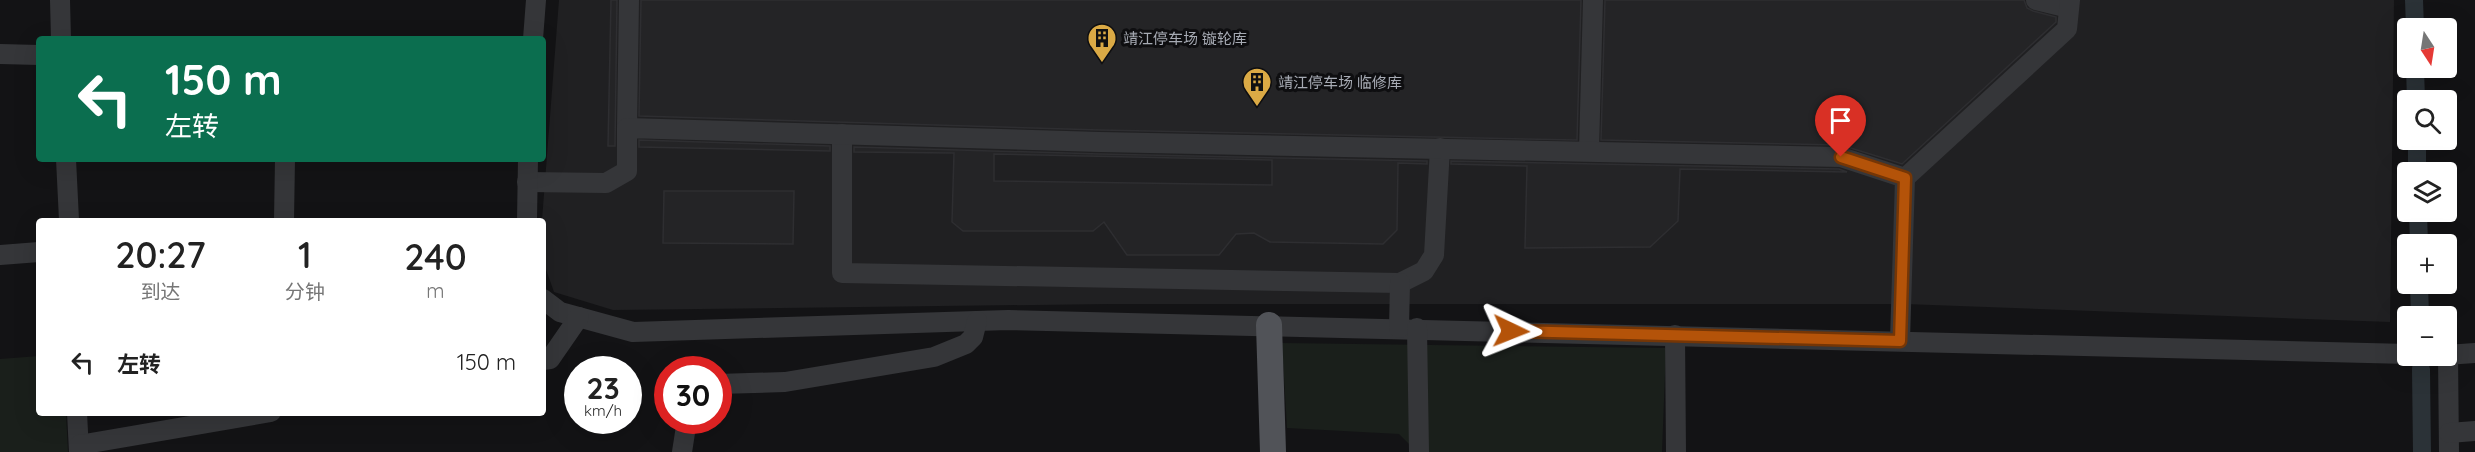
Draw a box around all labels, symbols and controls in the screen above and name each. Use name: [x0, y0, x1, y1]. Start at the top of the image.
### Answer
north arrow: [2397, 18, 2457, 78]
map controls: [2397, 18, 2457, 366]
building icon: 靖江停车场 镟轮库: [1086, 22, 1118, 64]
place label: 靖江停车场 镟轮库: [1123, 29, 1247, 48]
text: 150 m: [165, 53, 282, 106]
icon: left: [66, 60, 144, 138]
building icon: 靖江停车场 临修库: [1241, 66, 1273, 108]
place label: 靖江停车场 临修库: [1278, 73, 1402, 92]
button: search: [2397, 90, 2457, 150]
pin: [1815, 95, 1866, 157]
icon: arrive: [1824, 104, 1857, 137]
text: 左转: [165, 109, 219, 143]
button: layers: [2397, 162, 2457, 222]
text: 20:27: [115, 232, 206, 277]
text: 1: [298, 232, 312, 277]
text: 240: [404, 234, 467, 279]
button: +: [2397, 234, 2457, 294]
text: m: [426, 278, 445, 303]
text: 到达: [140, 279, 180, 304]
text: 分钟: [285, 279, 325, 304]
position arrow: [1479, 299, 1543, 363]
button: −: [2397, 306, 2457, 366]
icon: left: [66, 346, 99, 379]
text: 150 m: [457, 348, 516, 376]
text: 左转: [117, 350, 161, 378]
speed limit sign: 30: [654, 356, 732, 434]
text: 23: [586, 369, 620, 407]
text: km/h: [584, 401, 622, 420]

